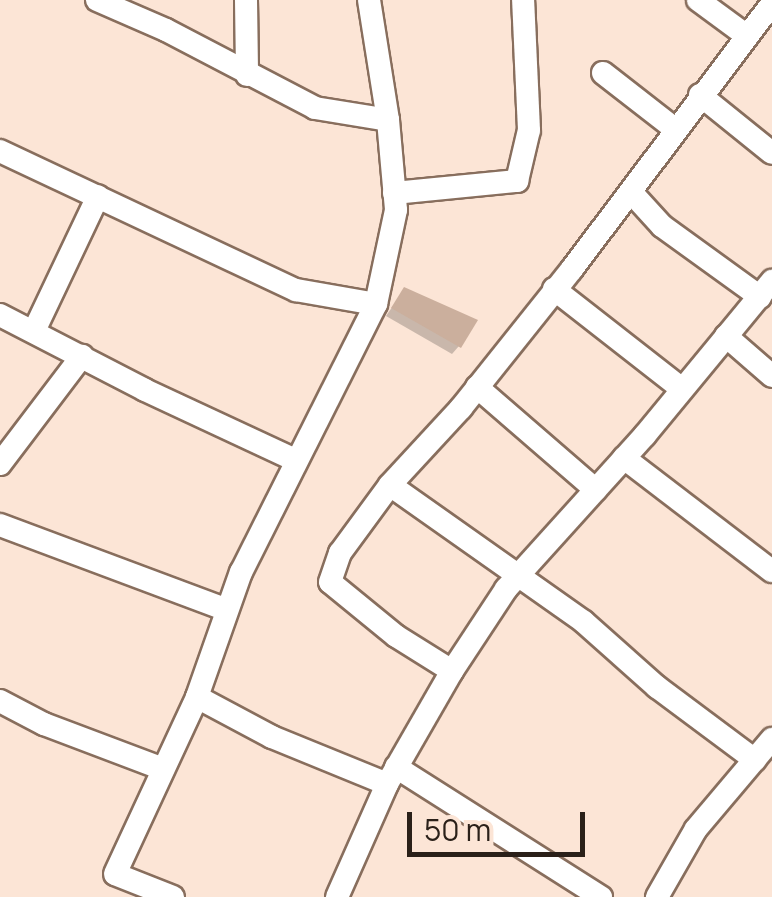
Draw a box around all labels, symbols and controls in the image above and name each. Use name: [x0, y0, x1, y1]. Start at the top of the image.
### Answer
scale bar: [412, 792, 590, 854]
text: 50 m: [424, 809, 491, 850]

